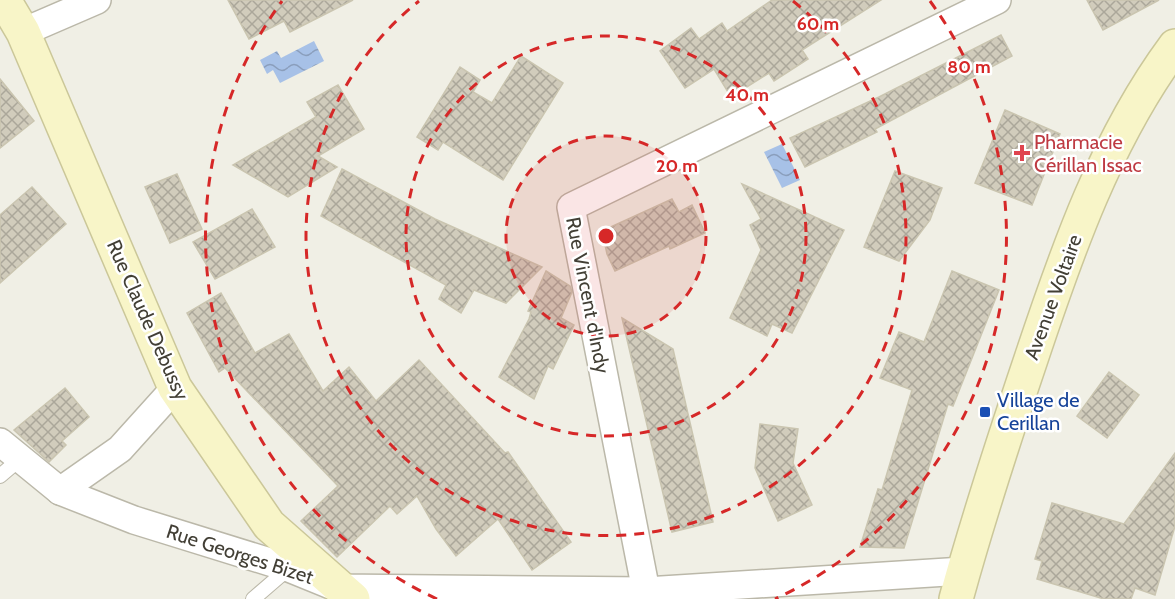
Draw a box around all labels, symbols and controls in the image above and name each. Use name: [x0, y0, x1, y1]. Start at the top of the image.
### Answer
text: 60 m: [797, 13, 839, 35]
text: 80 m: [947, 56, 991, 78]
text: 40 m: [725, 84, 769, 106]
place label: Pharmacie Cérillan Issac: [1034, 130, 1142, 177]
marker: Pharmacie Cérillan Issac: [1015, 146, 1029, 160]
text: 20 m: [656, 155, 698, 177]
street label: Rue Vincent d'Indy: [561, 215, 615, 375]
centre of rings: [596, 226, 616, 246]
street label: Avenue Voltaire: [1019, 231, 1087, 363]
street label: Rue Claude Debussy: [102, 236, 194, 404]
place label: Village de Cerillan: [997, 388, 1079, 435]
marker: Village de Cerillan: [978, 405, 992, 419]
street label: Rue Georges Bizet: [164, 519, 317, 589]

